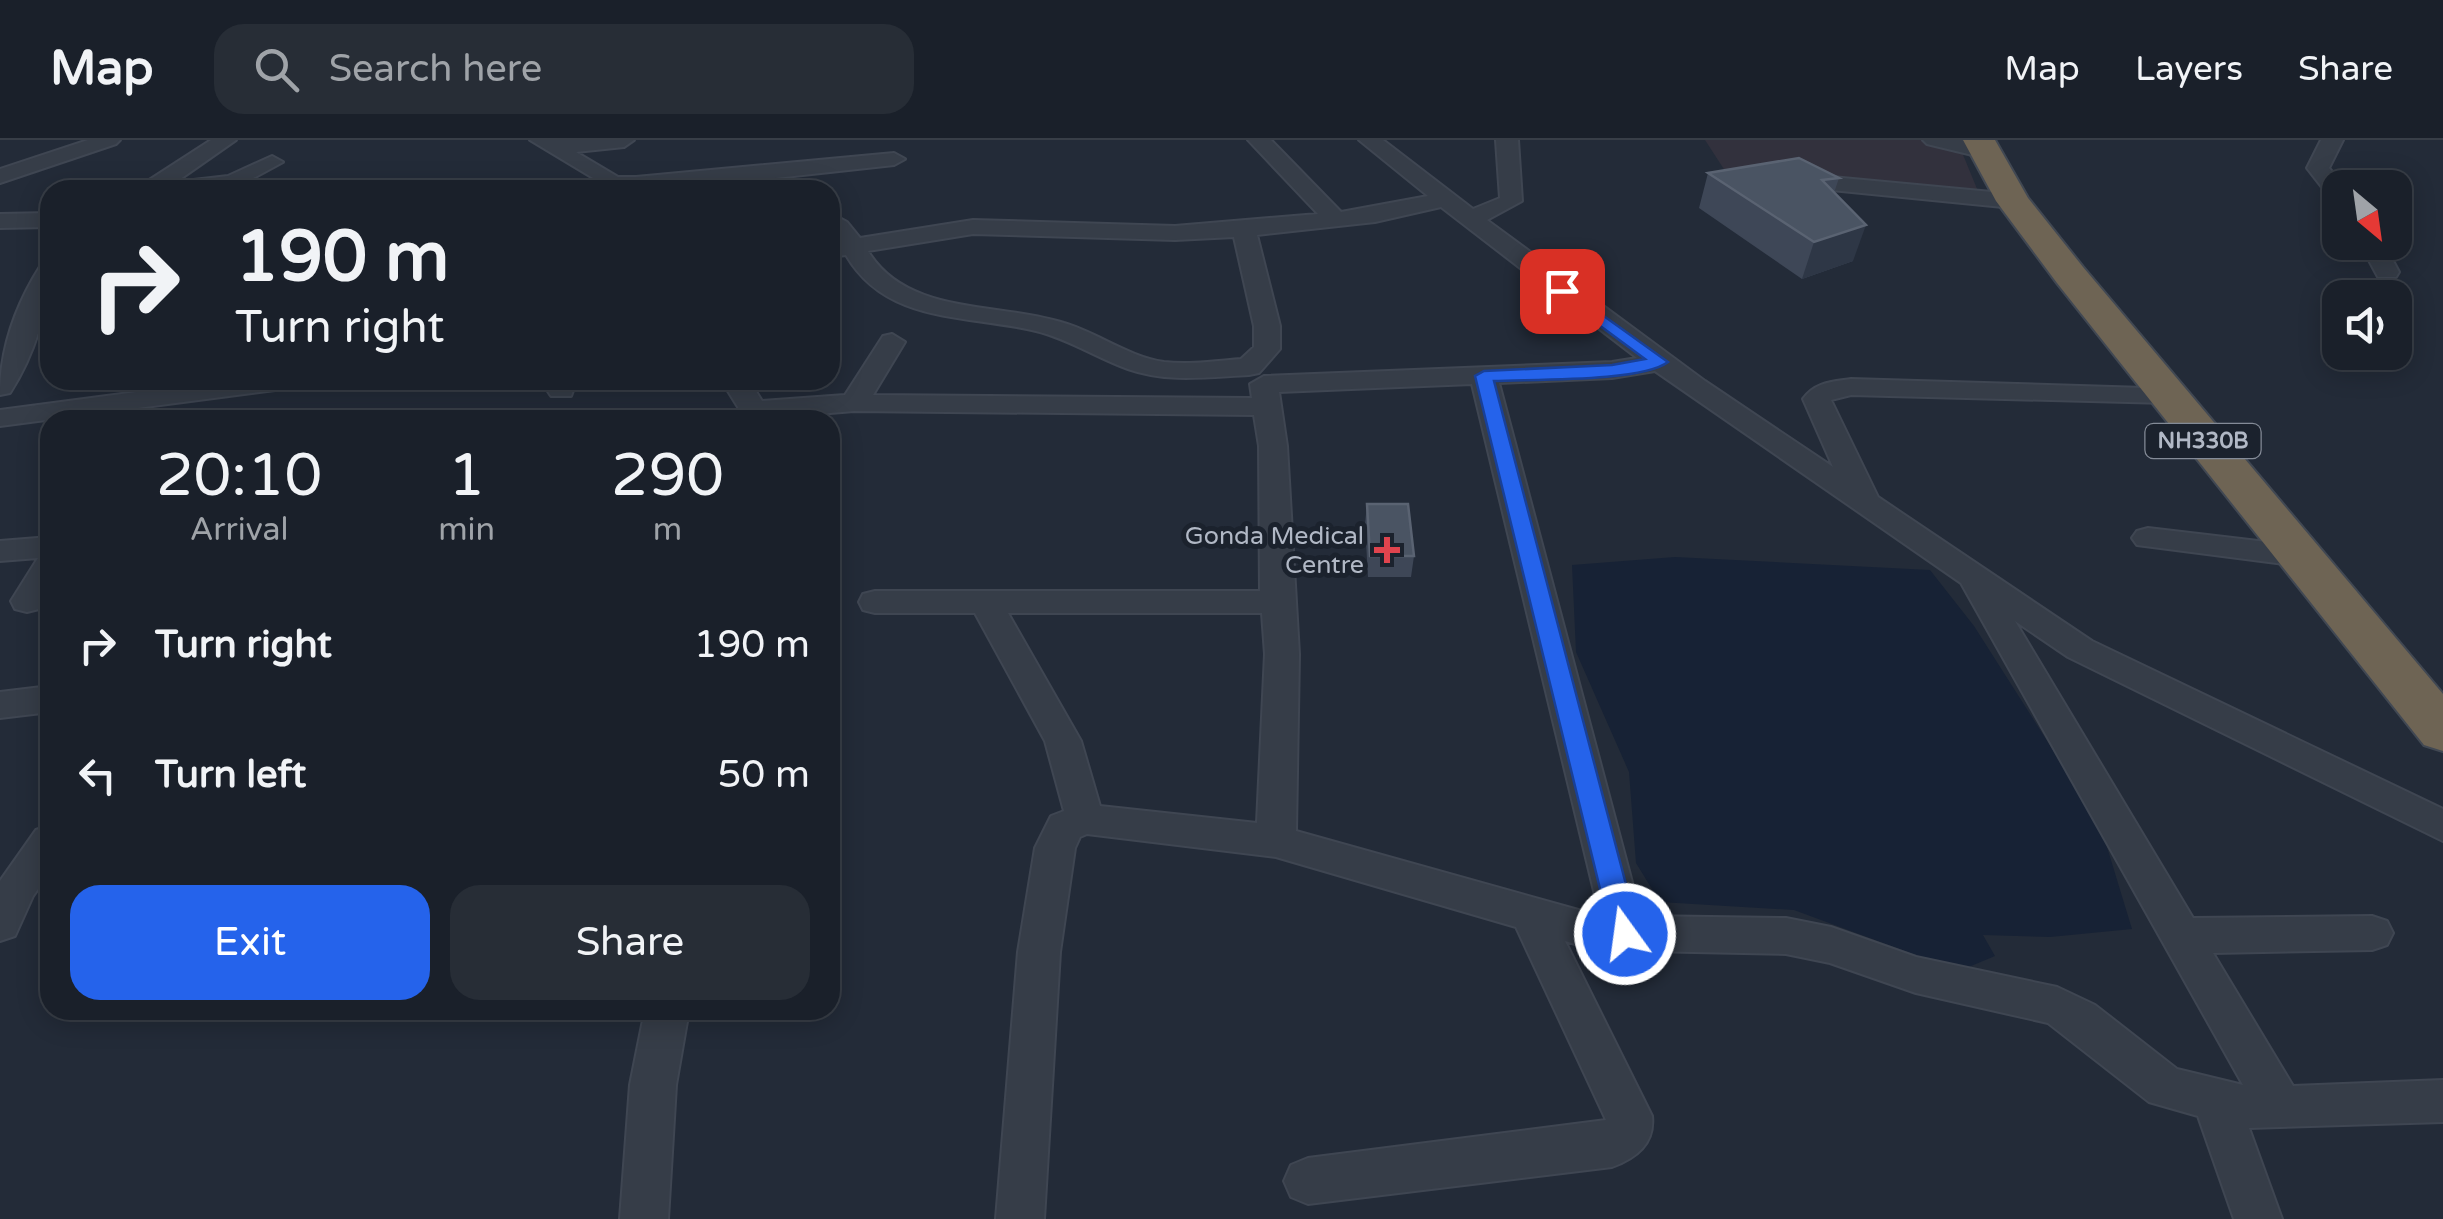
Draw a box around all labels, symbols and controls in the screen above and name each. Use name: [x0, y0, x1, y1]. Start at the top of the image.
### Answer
search box: [214, 24, 914, 114]
text: Map: [50, 40, 154, 98]
icon: search: [249, 42, 304, 97]
text: Search here: [329, 46, 542, 92]
text: Map: [2004, 48, 2080, 90]
text: Layers: [2135, 48, 2243, 90]
text: Share: [2298, 48, 2393, 90]
north arrow: [2322, 170, 2412, 260]
map controls: [2322, 170, 2412, 370]
text: 190 m: [235, 216, 449, 300]
icon: right: [70, 220, 200, 350]
pin: [1520, 249, 1605, 334]
icon: arrive: [1535, 264, 1590, 319]
button: sound: [2322, 280, 2412, 370]
text: Turn right: [235, 301, 444, 355]
road number: NH330B: [2146, 424, 2260, 458]
text: 20:10: [156, 440, 322, 512]
text: 1: [448, 440, 485, 512]
text: 290: [611, 440, 724, 512]
text: Arrival: [190, 511, 289, 549]
text: min: [438, 511, 495, 549]
text: m: [653, 511, 682, 549]
place label: Gonda Medical Centre: [1185, 521, 1364, 580]
marker: Gonda Medical Centre: [1374, 537, 1400, 563]
icon: right: [70, 618, 125, 673]
text: Turn right: [155, 622, 332, 668]
text: 190 m: [694, 622, 810, 668]
icon: left: [70, 748, 125, 803]
text: Turn left: [155, 752, 306, 798]
text: 50 m: [718, 752, 810, 798]
position arrow: [1573, 882, 1677, 986]
button: Exit: [70, 885, 430, 1000]
button: Share: [450, 885, 810, 1000]

